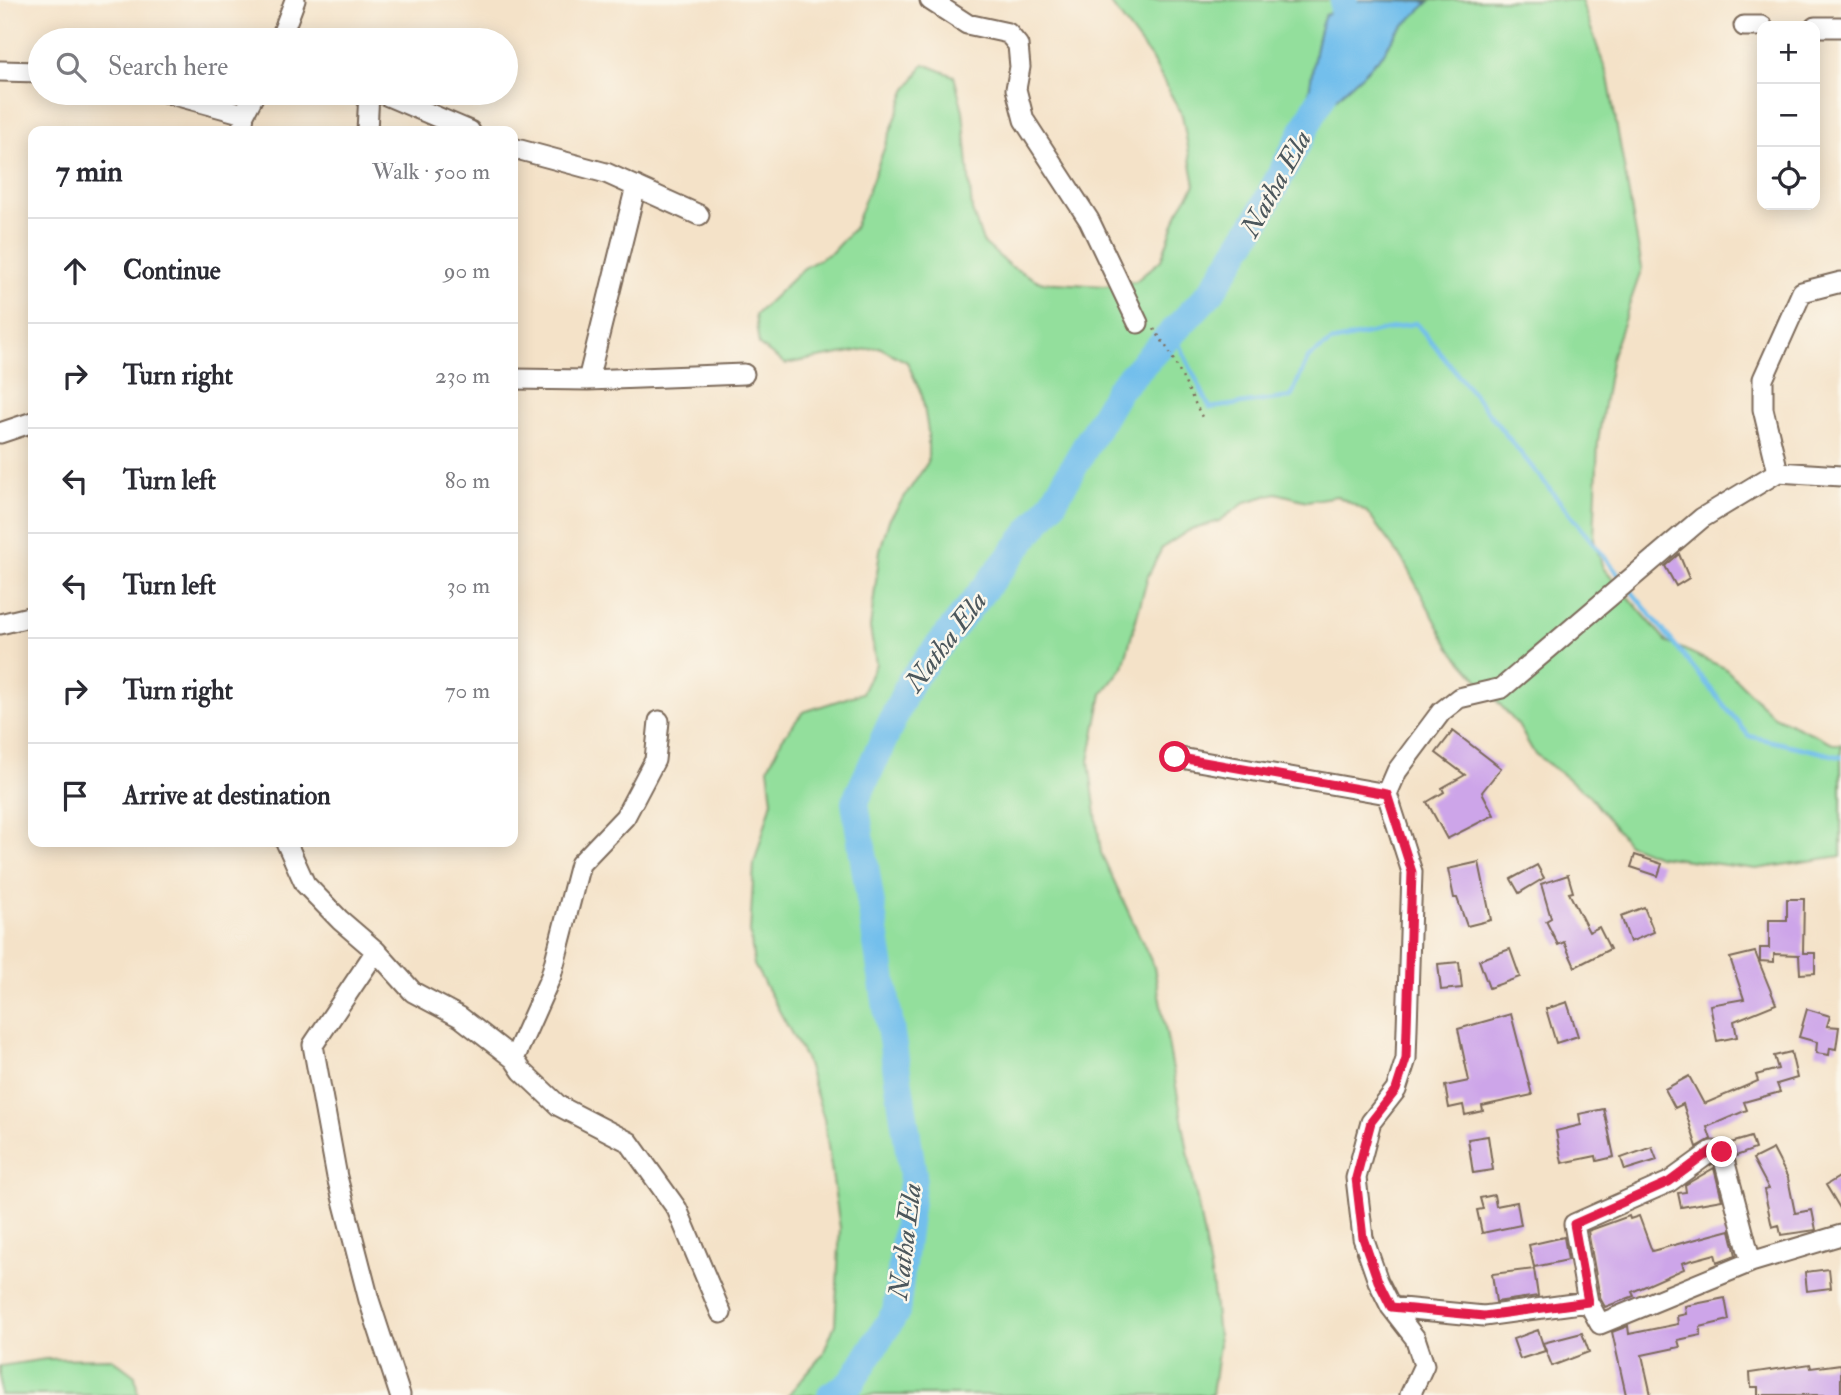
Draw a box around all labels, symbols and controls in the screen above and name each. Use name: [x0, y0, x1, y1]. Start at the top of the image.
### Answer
map controls: [1757, 21, 1820, 210]
button: +: [1757, 21, 1820, 84]
search box: [28, 28, 518, 105]
icon: search: [52, 48, 90, 86]
text: Search here: [108, 51, 228, 83]
button: −: [1757, 84, 1820, 147]
water label: Natha Ela: [1232, 124, 1320, 245]
button: locate: [1757, 147, 1820, 210]
text: 7 min: [56, 153, 123, 190]
text: Walk · 500 m: [372, 157, 490, 186]
icon: ahead: [56, 252, 94, 290]
text: Continue: [123, 255, 221, 287]
text: 90 m: [444, 256, 490, 285]
icon: right: [56, 357, 94, 395]
text: Turn right: [123, 360, 233, 392]
text: 230 m: [435, 361, 490, 390]
icon: left: [56, 462, 94, 500]
text: Turn left: [123, 465, 216, 497]
text: 80 m: [445, 466, 490, 495]
icon: left: [56, 567, 94, 605]
text: Turn left: [123, 570, 216, 602]
text: 30 m: [447, 571, 490, 600]
water label: Natha Ela: [896, 585, 995, 701]
icon: right: [56, 672, 94, 710]
text: Turn right: [123, 675, 233, 707]
text: 70 m: [445, 676, 490, 705]
route start: [1159, 741, 1190, 772]
icon: arrive: [56, 777, 94, 815]
text: Arrive at destination: [123, 780, 331, 812]
route end: [1706, 1136, 1737, 1167]
water label: Natha Ela: [881, 1181, 930, 1303]

